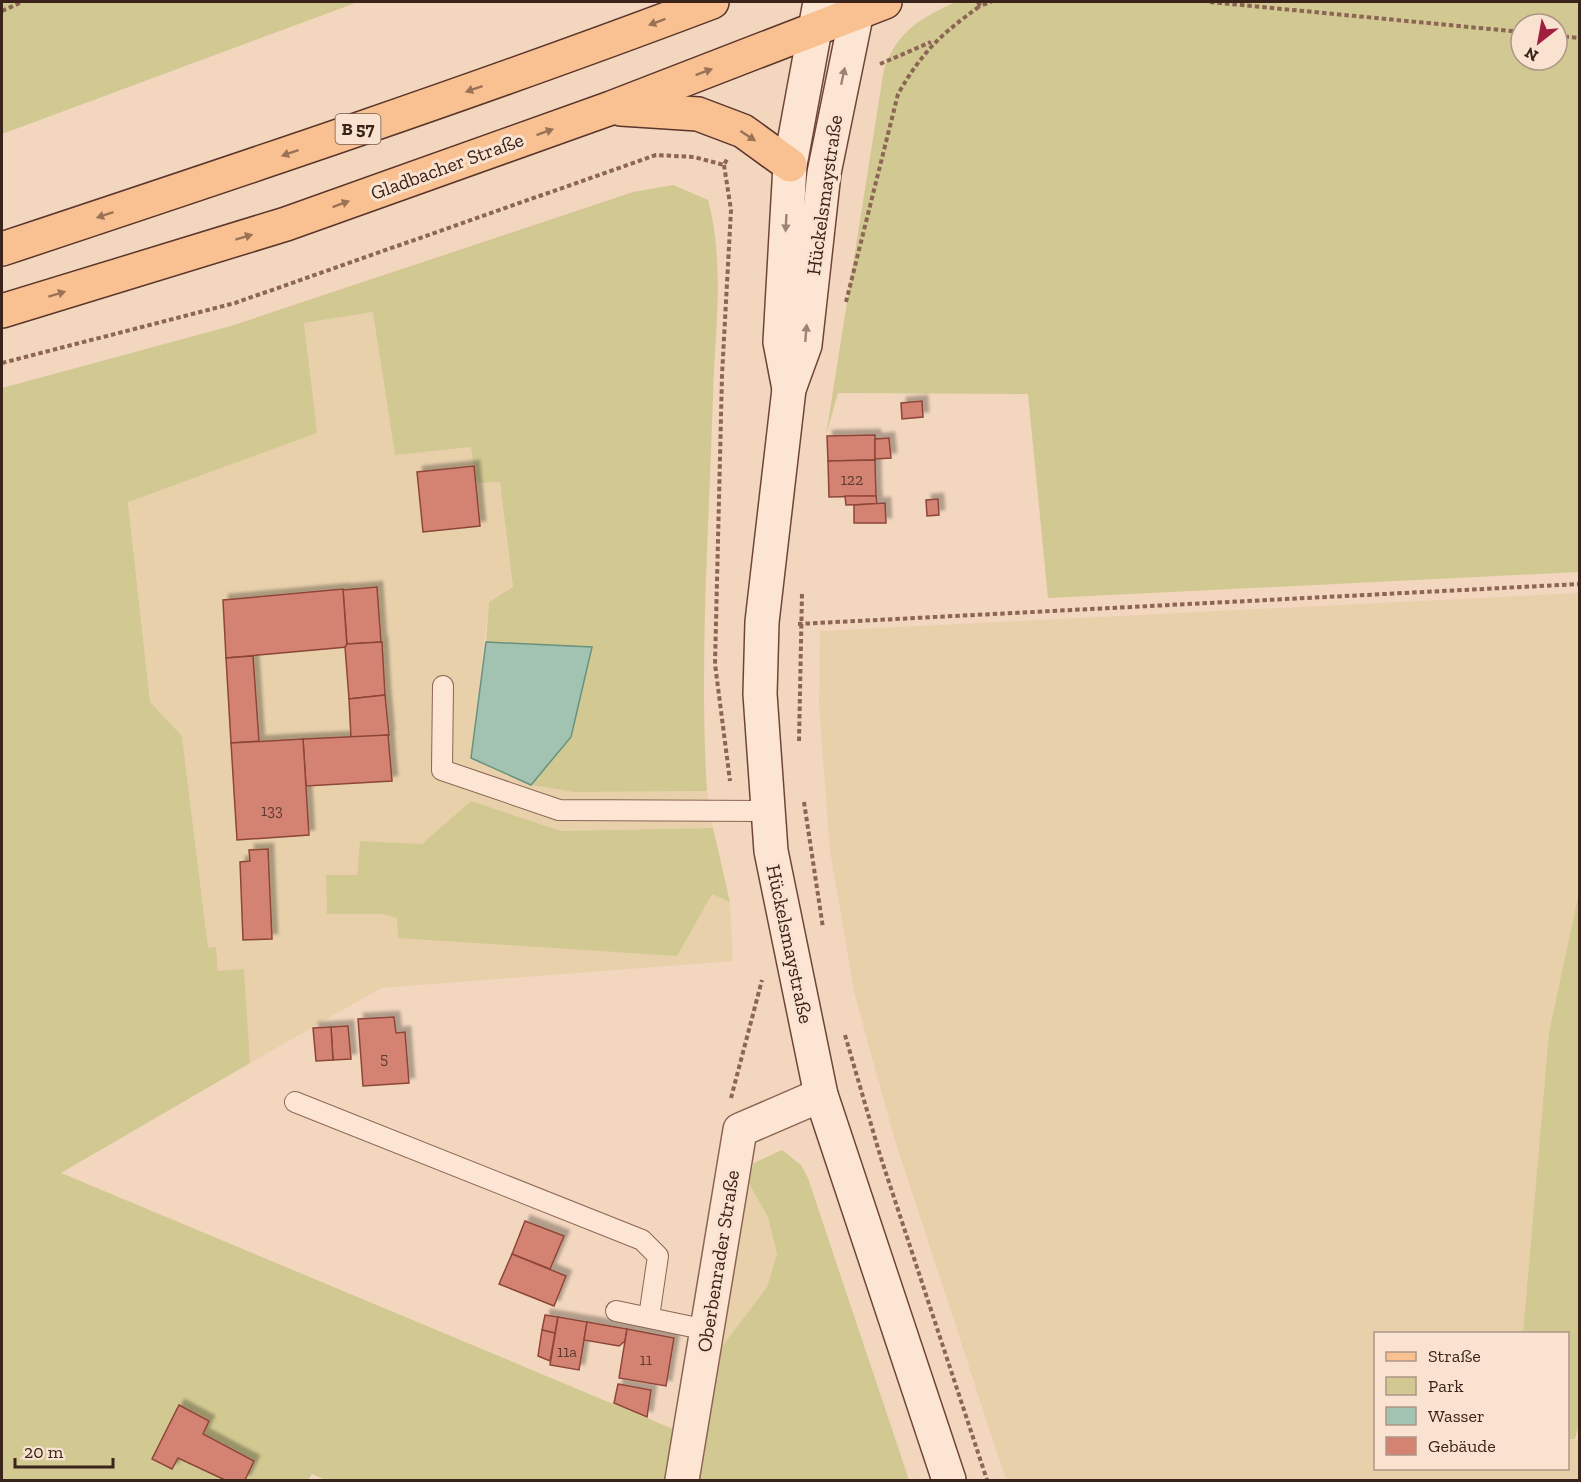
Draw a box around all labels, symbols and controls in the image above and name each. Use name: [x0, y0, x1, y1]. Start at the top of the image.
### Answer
north arrow: [1509, 12, 1569, 72]
one-way arrow: [648, 18, 666, 28]
text: N: [1521, 43, 1542, 66]
one-way arrow: [839, 66, 848, 85]
one-way arrow: [695, 67, 713, 76]
one-way arrow: [465, 84, 483, 94]
street label: Hückelsmaystraße: [801, 113, 847, 277]
road number: B 57: [336, 114, 380, 144]
one-way arrow: [536, 126, 554, 136]
street label: Gladbacher Straße: [367, 127, 527, 205]
one-way arrow: [740, 130, 756, 141]
one-way arrow: [281, 149, 299, 159]
one-way arrow: [332, 199, 350, 209]
one-way arrow: [96, 211, 114, 220]
one-way arrow: [781, 214, 791, 233]
one-way arrow: [235, 232, 253, 241]
one-way arrow: [48, 289, 66, 298]
one-way arrow: [801, 323, 811, 342]
house number: 122: [841, 470, 863, 489]
house number: 133: [261, 801, 283, 820]
street label: Hückelsmaystraße: [761, 862, 819, 1026]
house number: 5: [380, 1049, 388, 1068]
street label: Oberbenrader Straße: [692, 1168, 744, 1354]
legend: [1374, 1332, 1569, 1470]
house number: 11a: [557, 1342, 577, 1361]
text: Straße: [1428, 1345, 1481, 1367]
house number: 11: [640, 1350, 652, 1369]
text: Park: [1428, 1375, 1464, 1397]
text: Wasser: [1428, 1405, 1485, 1427]
scale bar: [15, 1431, 112, 1469]
text: Gebäude: [1428, 1435, 1496, 1457]
text: 20 m: [24, 1441, 64, 1463]

